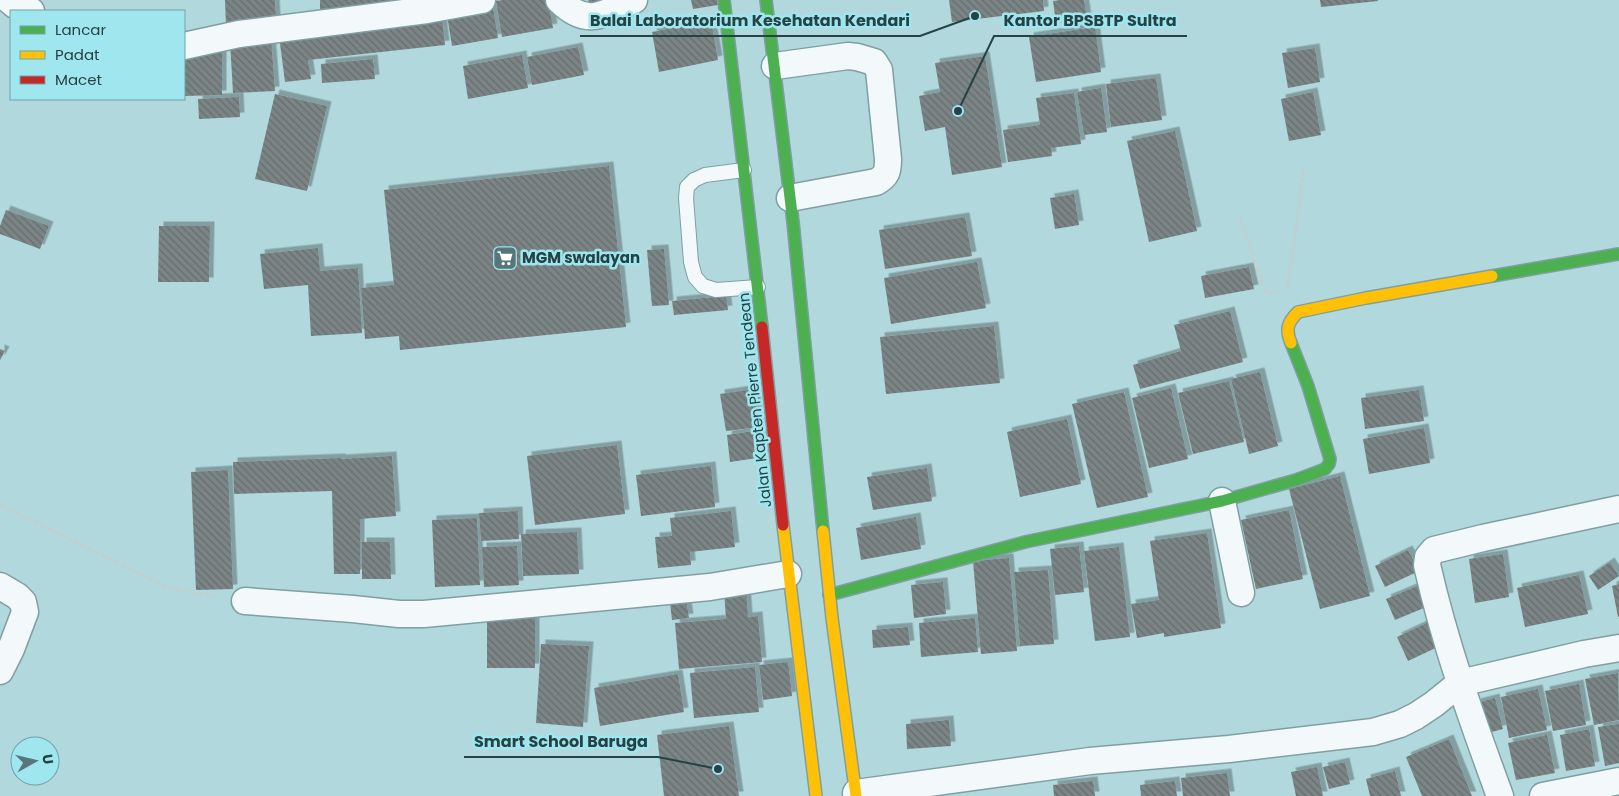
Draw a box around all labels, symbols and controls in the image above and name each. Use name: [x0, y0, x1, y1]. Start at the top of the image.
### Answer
callout: Balai Laboratorium Kesehatan Kendari: [580, 5, 920, 36]
callout: Kantor BPSBTP Sultra: [994, 5, 1187, 36]
text: Balai Laboratorium Kesehatan Kendari: [590, 9, 910, 32]
text: Kantor BPSBTP Sultra: [1003, 9, 1177, 32]
legend: [10, 10, 185, 100]
text: Lancar: [55, 19, 106, 40]
text: Padat: [55, 44, 100, 65]
text: Macet: [55, 69, 102, 90]
supermarket icon: MGM swalayan: [492, 245, 518, 271]
place label: MGM swalayan: [522, 247, 640, 268]
street label: Jalan Kapten Pierre Tendean: [733, 292, 776, 508]
callout: Smart School Baruga: [464, 726, 658, 757]
text: Smart School Baruga: [474, 730, 648, 753]
north arrow: [10, 736, 60, 786]
text: U: [37, 753, 58, 766]

